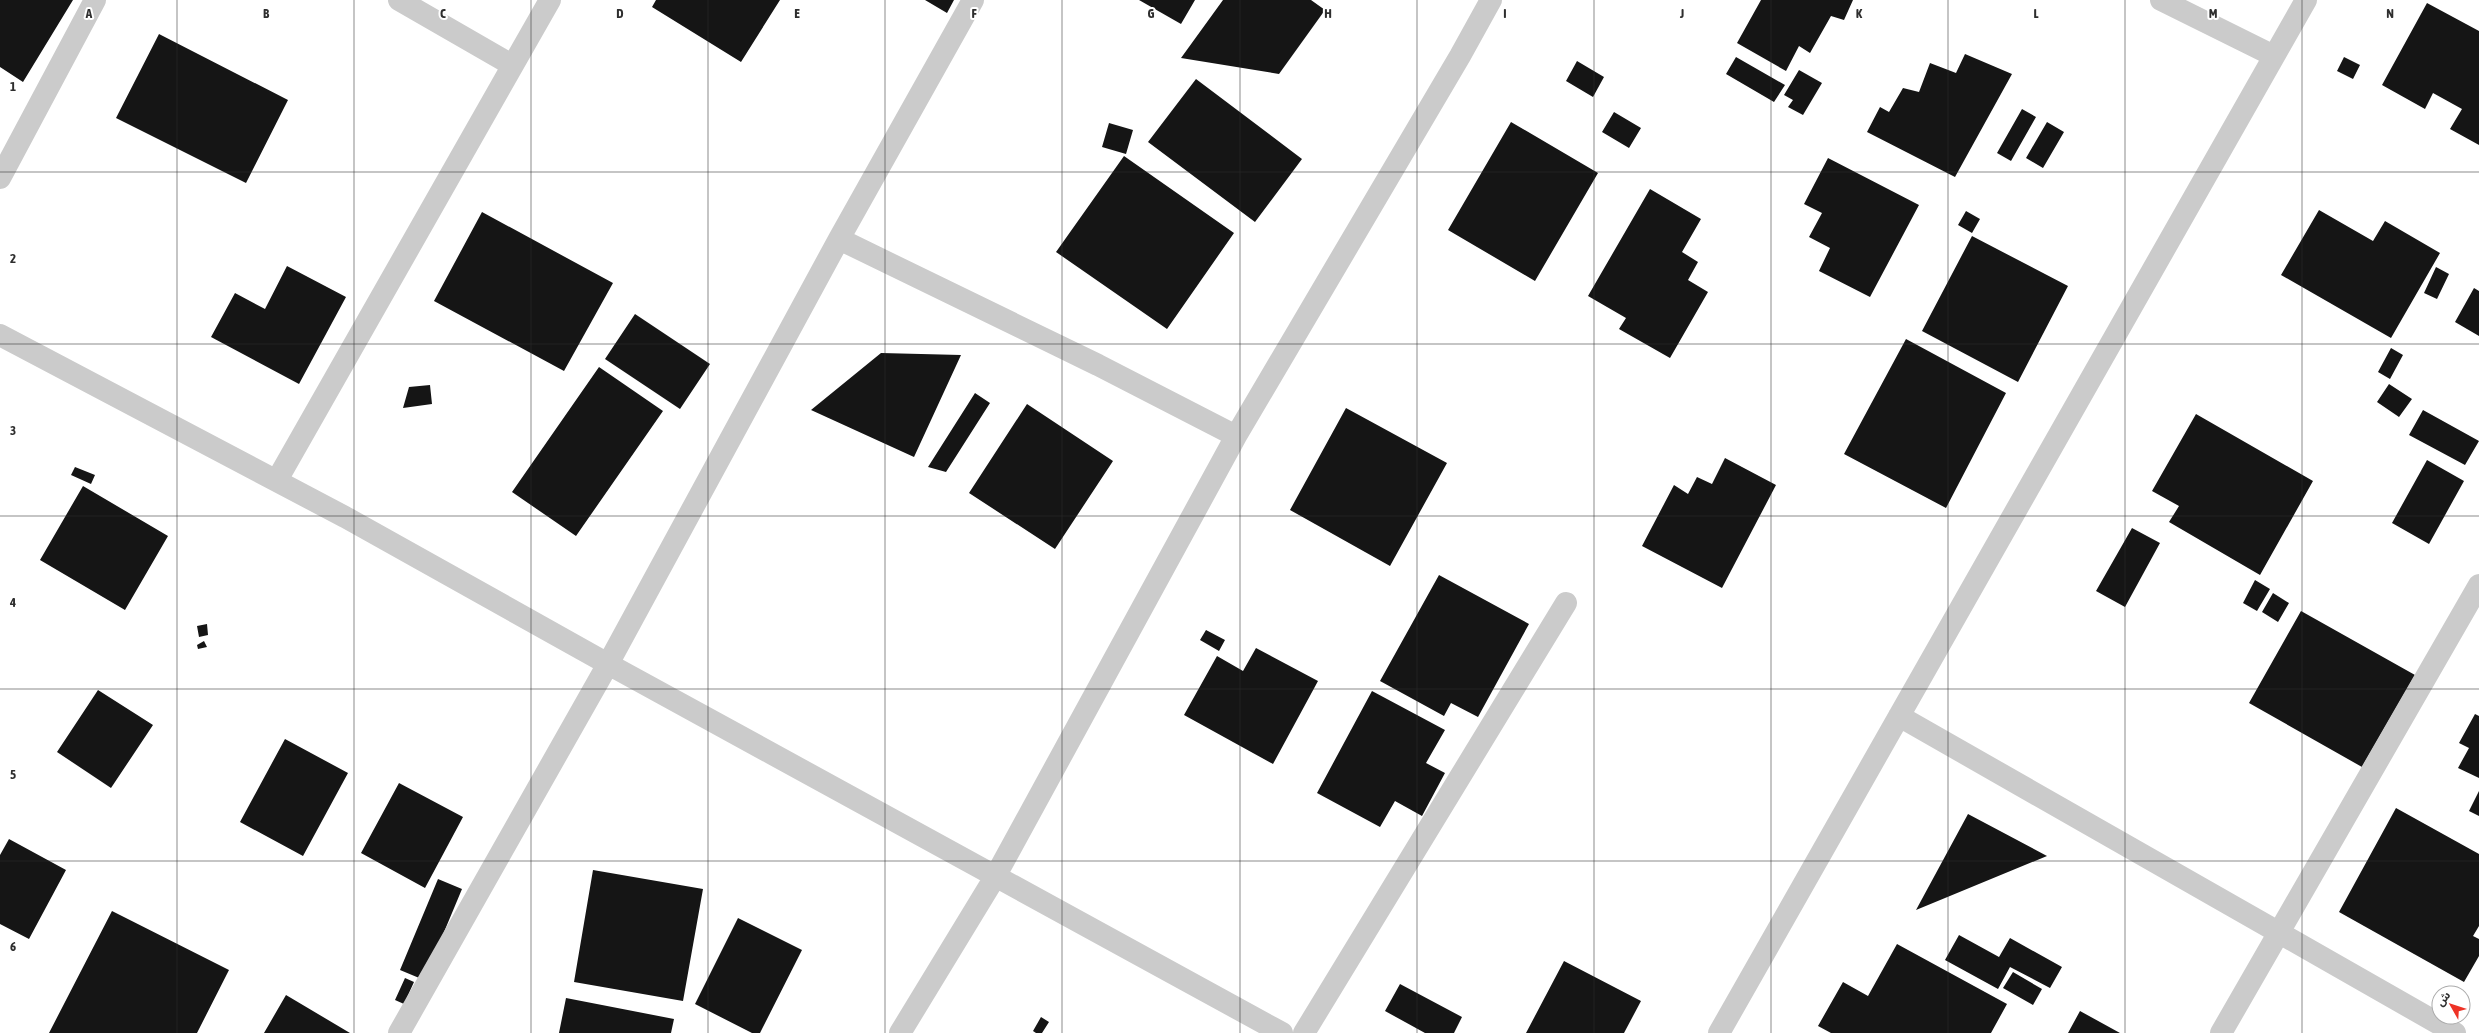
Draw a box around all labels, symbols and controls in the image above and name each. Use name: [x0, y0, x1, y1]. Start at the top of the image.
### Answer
text: A: [85, 6, 93, 21]
text: B: [263, 6, 270, 21]
text: C: [440, 6, 446, 21]
text: D: [616, 6, 624, 21]
text: E: [794, 6, 800, 21]
text: F: [971, 6, 977, 21]
text: G: [1148, 6, 1155, 21]
text: H: [1324, 6, 1332, 21]
text: I: [1503, 6, 1507, 21]
text: J: [1679, 6, 1684, 21]
text: K: [1856, 6, 1863, 21]
text: L: [2033, 6, 2039, 21]
text: M: [2209, 6, 2218, 21]
text: N: [2386, 6, 2394, 21]
text: 1: [10, 79, 16, 94]
text: 2: [10, 251, 16, 266]
text: 3: [10, 423, 16, 438]
text: 4: [9, 595, 16, 610]
text: 5: [10, 767, 16, 782]
text: 6: [10, 939, 16, 954]
north arrow: [2431, 985, 2471, 1025]
text: ش: [2434, 989, 2453, 1009]

